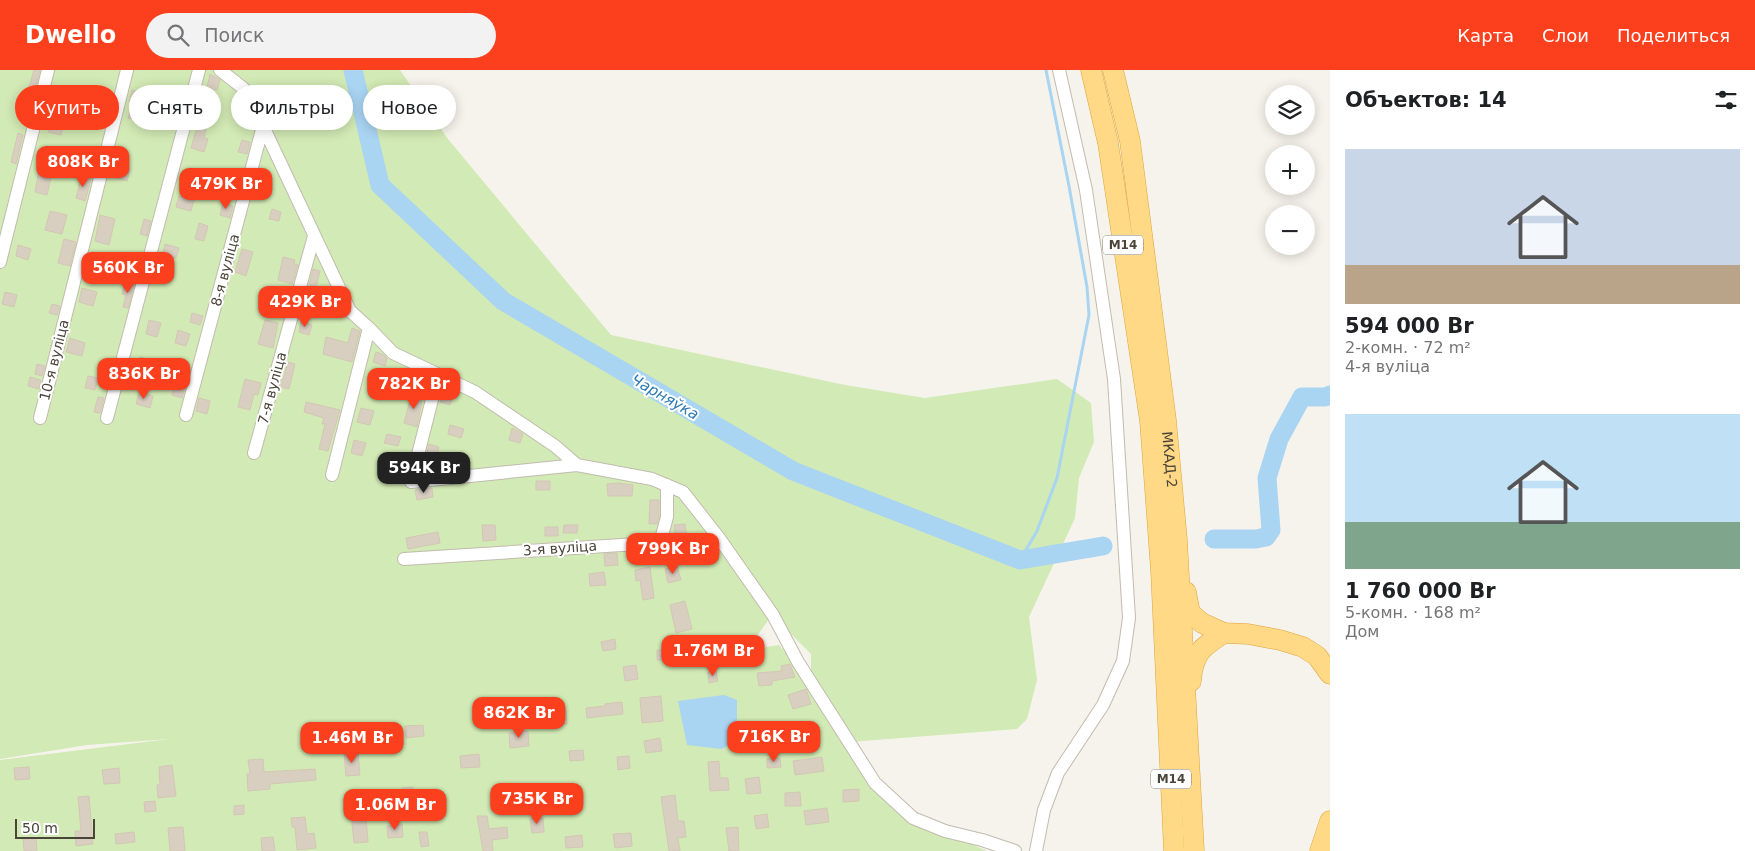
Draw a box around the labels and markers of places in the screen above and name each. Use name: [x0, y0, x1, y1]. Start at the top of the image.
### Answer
pin: 808K Br: [37, 146, 129, 188]
pin: 479K Br: [180, 168, 272, 210]
pin: 560K Br: [82, 252, 174, 294]
pin: 429K Br: [259, 286, 351, 328]
pin: 836K Br: [98, 358, 190, 400]
pin: 782K Br: [368, 368, 460, 410]
pin: 594K Br: [378, 452, 470, 494]
pin: 799K Br: [627, 532, 719, 575]
pin: 1.76M Br: [661, 634, 765, 677]
pin: 862K Br: [473, 696, 565, 739]
pin: 716K Br: [728, 720, 820, 763]
pin: 1.46M Br: [300, 722, 404, 764]
pin: 735K Br: [491, 782, 583, 825]
pin: 1.06M Br: [343, 788, 447, 831]

